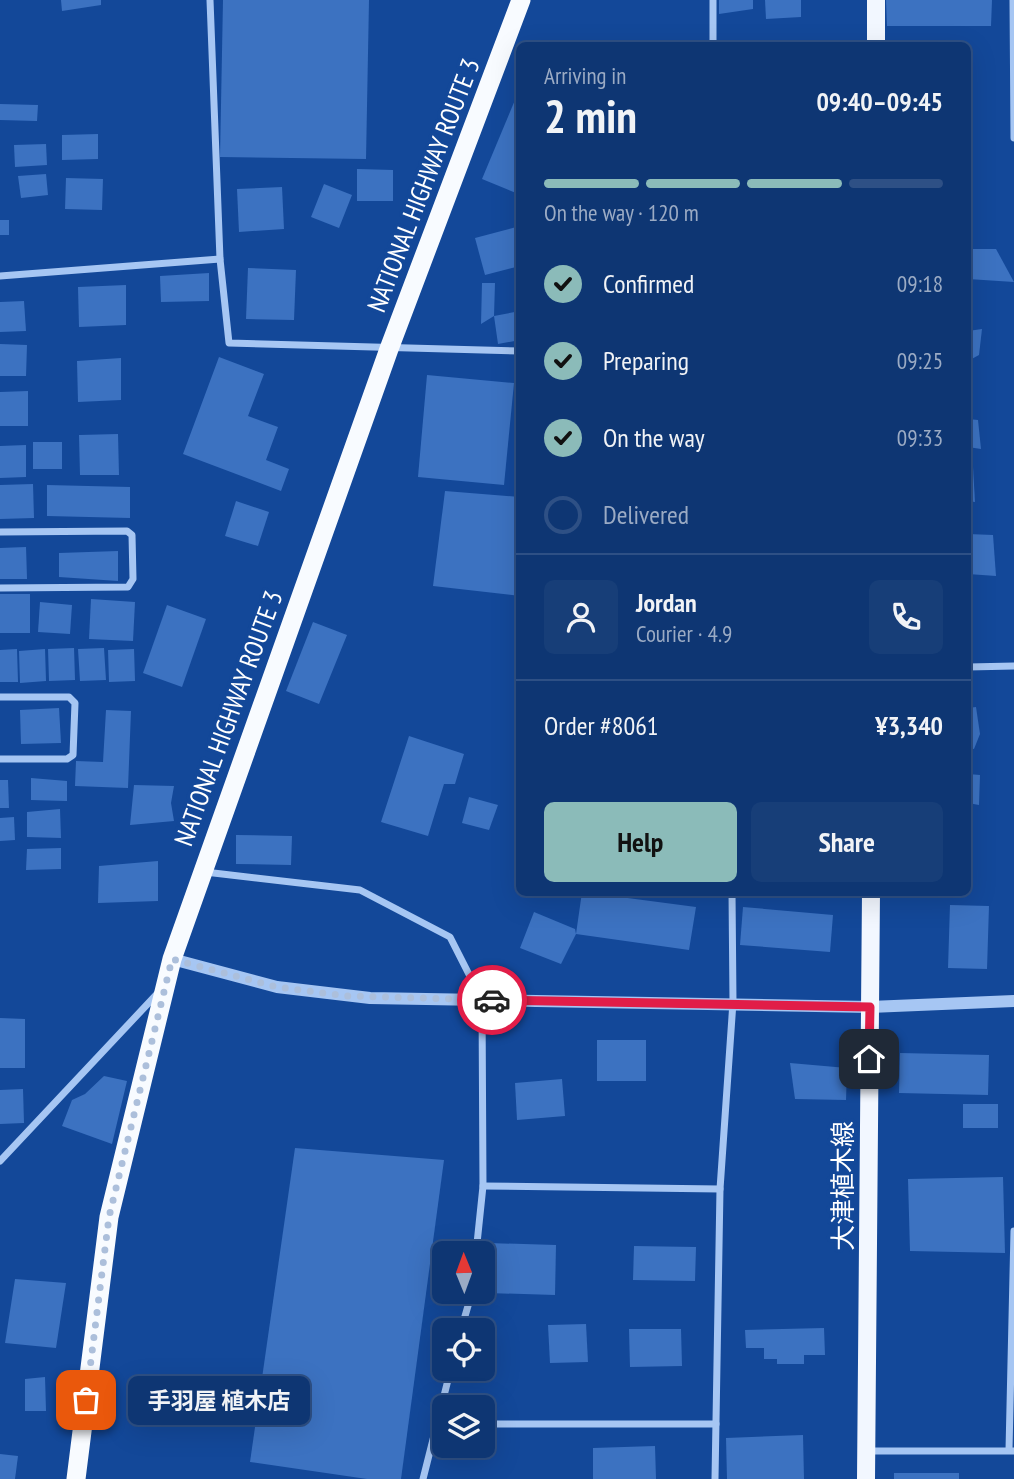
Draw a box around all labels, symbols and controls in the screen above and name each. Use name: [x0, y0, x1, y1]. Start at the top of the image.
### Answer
street label: NATIONAL HIGHWAY ROUTE 3: [359, 53, 487, 317]
text: Arriving in: [544, 61, 626, 90]
text: 09:40–09:45: [816, 85, 943, 118]
text: 2 min: [544, 86, 637, 146]
text: On the way · 120 m: [544, 198, 699, 227]
icon: check: [544, 265, 582, 303]
text: Confirmed: [603, 267, 694, 300]
text: 09:18: [897, 269, 943, 298]
icon: check: [544, 342, 582, 380]
text: Preparing: [603, 344, 689, 377]
text: 09:25: [897, 346, 943, 375]
icon: check: [544, 419, 582, 457]
text: On the way: [603, 421, 705, 454]
text: 09:33: [897, 423, 943, 452]
text: Delivered: [603, 498, 689, 531]
button: person: [544, 580, 618, 654]
button: phone: [869, 580, 943, 654]
street label: NATIONAL HIGHWAY ROUTE 3: [166, 586, 290, 850]
text: Jordan: [636, 586, 697, 619]
text: Courier · 4.9: [636, 619, 732, 648]
text: Order #8061: [544, 709, 659, 742]
text: ¥3,340: [875, 709, 943, 742]
button: Help: [544, 802, 737, 882]
button: Share: [751, 802, 943, 882]
courier: [457, 965, 527, 1035]
icon: car: [473, 981, 511, 1019]
pin: [839, 1029, 899, 1089]
icon: home: [850, 1040, 888, 1078]
street label: 大津植木線: [826, 1121, 859, 1251]
north arrow: [432, 1241, 495, 1304]
map controls: [432, 1241, 495, 1458]
button: locate: [432, 1318, 495, 1381]
pin: [56, 1370, 116, 1430]
callout: 手羽屋 植木店: [128, 1376, 310, 1424]
icon: bag: [67, 1381, 105, 1419]
text: 手羽屋 植木店: [148, 1386, 290, 1415]
button: layers: [432, 1395, 495, 1458]

